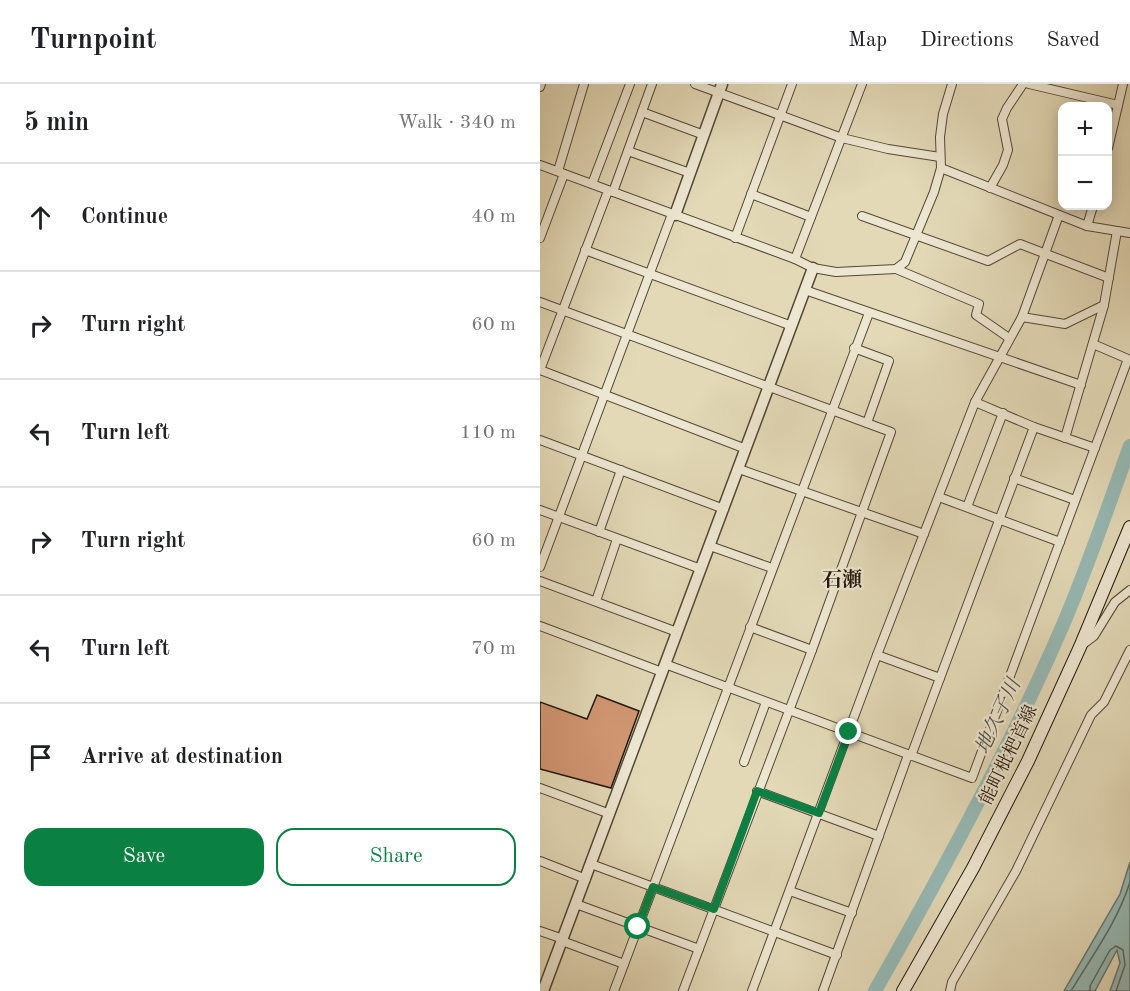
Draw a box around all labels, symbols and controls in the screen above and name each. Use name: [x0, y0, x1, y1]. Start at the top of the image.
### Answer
text: Turnpoint: [30, 27, 157, 55]
text: Map: [848, 30, 887, 51]
text: Directions: [920, 30, 1014, 51]
text: Saved: [1047, 30, 1100, 51]
map controls: [1058, 102, 1112, 210]
button: +: [1058, 102, 1112, 156]
text: 5 min: [24, 110, 89, 136]
text: Walk · 340 m: [397, 113, 516, 133]
button: −: [1058, 156, 1112, 210]
icon: ahead: [24, 201, 57, 234]
text: Continue: [81, 206, 168, 228]
text: 40 m: [471, 207, 516, 227]
icon: right: [24, 309, 57, 342]
text: Turn right: [81, 314, 185, 336]
text: 60 m: [471, 315, 516, 335]
icon: left: [24, 417, 57, 450]
text: Turn left: [81, 422, 170, 444]
text: 110 m: [460, 423, 516, 443]
icon: right: [24, 525, 57, 558]
text: Turn right: [81, 530, 185, 552]
text: 60 m: [471, 531, 516, 551]
district label: 石瀬: [822, 568, 862, 591]
icon: left: [24, 633, 57, 666]
text: Turn left: [81, 638, 170, 660]
text: 70 m: [471, 639, 516, 659]
water label: 地久子川: [971, 674, 1026, 757]
street label: 能町枇杷首線: [975, 702, 1041, 807]
route end: [835, 718, 861, 744]
icon: arrive: [24, 741, 57, 774]
text: Arrive at destination: [81, 746, 283, 768]
button: Save: [24, 828, 264, 886]
button: Share: [276, 828, 516, 886]
route start: [624, 913, 650, 939]

